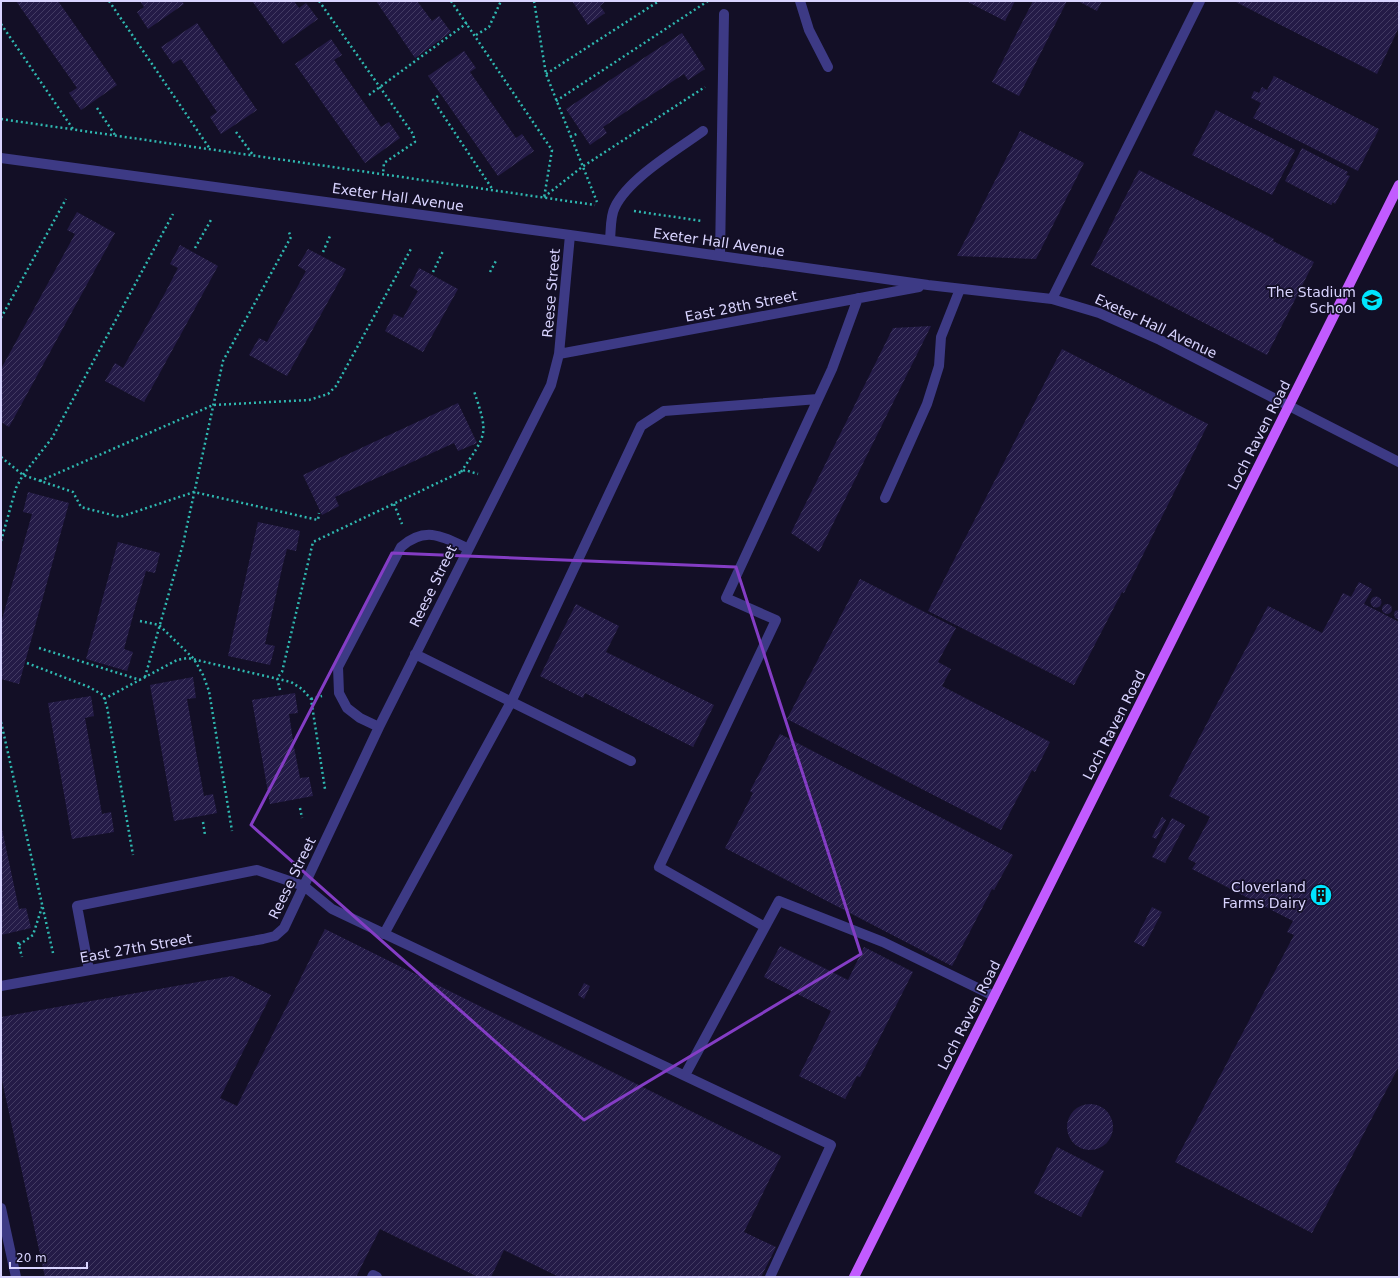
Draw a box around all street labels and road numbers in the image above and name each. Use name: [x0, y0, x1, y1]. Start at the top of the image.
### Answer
street label: Exeter Hall Avenue: [331, 180, 465, 214]
street label: Exeter Hall Avenue: [652, 225, 786, 259]
street label: Reese Street: [539, 247, 563, 338]
street label: East 28th Street: [684, 287, 799, 325]
street label: Exeter Hall Avenue: [1092, 291, 1220, 361]
street label: Loch Raven Road: [1225, 378, 1293, 492]
street label: Reese Street: [406, 542, 460, 630]
street label: Loch Raven Road: [1080, 668, 1148, 782]
street label: Reese Street: [265, 834, 319, 922]
street label: East 27th Street: [79, 930, 194, 966]
street label: Loch Raven Road: [935, 958, 1003, 1072]

